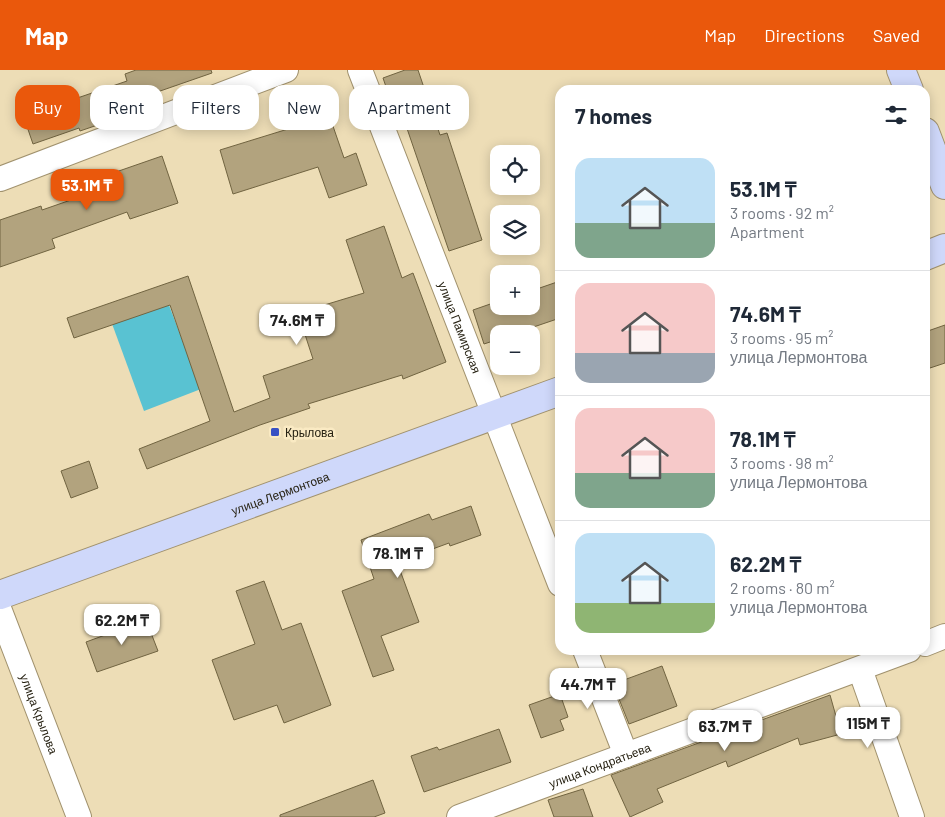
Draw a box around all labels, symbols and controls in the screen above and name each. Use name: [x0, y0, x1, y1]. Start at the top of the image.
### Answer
text: Map: [25, 21, 68, 50]
text: Map: [704, 24, 736, 46]
text: Directions: [764, 24, 845, 46]
text: Saved: [873, 24, 920, 46]
chip: Buy: [15, 85, 80, 130]
chip: Rent: [90, 85, 163, 130]
chip: Filters: [173, 85, 259, 130]
chip: New: [269, 85, 339, 130]
chip: Apartment: [349, 85, 469, 130]
icon: filters: [882, 101, 910, 129]
text: 7 homes: [575, 103, 652, 128]
map controls: [490, 145, 540, 375]
button: locate: [490, 145, 540, 195]
pin: 53.1M ₸: [41, 168, 133, 211]
text: 53.1M ₸: [62, 175, 112, 194]
text: 53.1M ₸: [730, 176, 796, 201]
icon: home: [615, 178, 675, 238]
text: 3 rooms · 92 m²: [730, 203, 834, 222]
button: layers: [490, 205, 540, 255]
text: Apartment: [730, 222, 805, 241]
button: +: [490, 265, 540, 315]
street label: улица Памирская: [435, 279, 484, 375]
text: 74.6M ₸: [730, 301, 801, 326]
icon: home: [615, 303, 675, 363]
pin: 74.6M ₸: [251, 304, 343, 346]
text: 74.6M ₸: [270, 310, 324, 329]
button: −: [490, 325, 540, 375]
text: 3 rooms · 95 m²: [730, 328, 834, 347]
text: улица Лермонтова: [730, 347, 867, 366]
place label: Крылова: [285, 425, 334, 440]
marker: Крылова: [269, 426, 281, 438]
text: 78.1M ₸: [730, 426, 796, 451]
icon: home: [615, 428, 675, 488]
text: 3 rooms · 98 m²: [730, 453, 834, 472]
street label: улица Лермонтова: [229, 469, 331, 518]
text: улица Лермонтова: [730, 472, 867, 491]
pin: 78.1M ₸: [352, 536, 444, 579]
text: 78.1M ₸: [373, 543, 423, 562]
text: 62.2M ₸: [730, 551, 801, 576]
icon: home: [615, 553, 675, 613]
text: 2 rooms · 80 m²: [730, 578, 835, 597]
text: улица Лермонтова: [730, 597, 867, 616]
pin: 62.2M ₸: [76, 604, 168, 646]
text: 62.2M ₸: [95, 610, 149, 629]
pin: 44.7M ₸: [542, 668, 634, 710]
street label: улица Крылова: [17, 672, 61, 756]
text: 44.7M ₸: [561, 674, 616, 693]
pin: 115M ₸: [827, 706, 909, 749]
pin: 63.7M ₸: [679, 710, 771, 752]
text: 115M ₸: [846, 713, 890, 732]
text: 63.7M ₸: [699, 716, 751, 735]
street label: улица Кондратьева: [547, 739, 653, 791]

